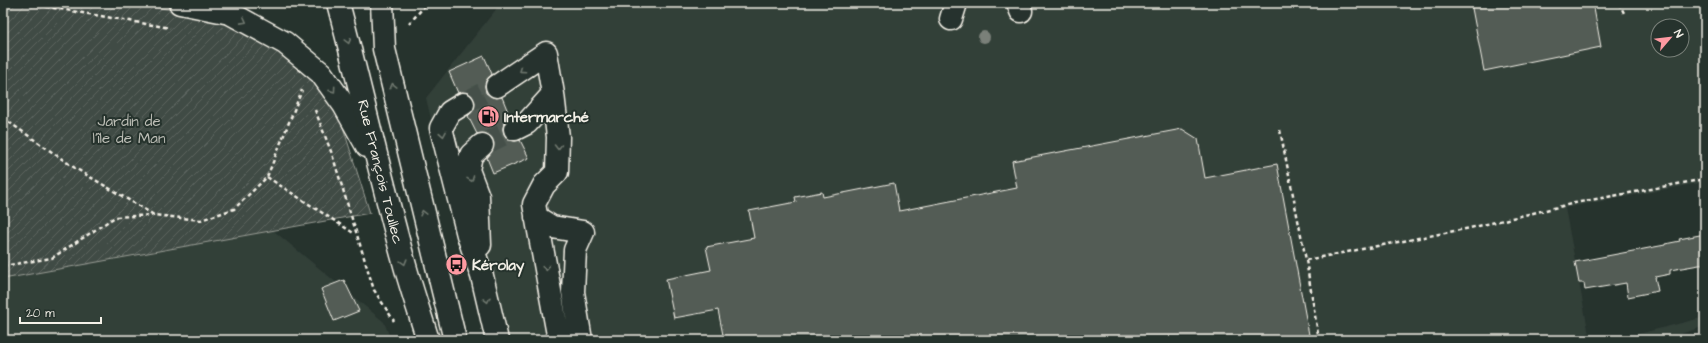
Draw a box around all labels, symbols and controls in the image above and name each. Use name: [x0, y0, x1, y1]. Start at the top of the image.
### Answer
one-way arrow: [240, 16, 247, 24]
north arrow: [1650, 18, 1690, 58]
text: N: [1670, 27, 1687, 40]
one-way arrow: [343, 37, 352, 44]
one-way arrow: [519, 65, 526, 72]
one-way arrow: [389, 83, 398, 90]
one-way arrow: [328, 85, 335, 92]
street label: Rue François Toullec: [352, 98, 409, 247]
fuel station icon: Intermarché: [476, 104, 502, 130]
place label: Intermarché: [504, 107, 589, 128]
park label: Jardin de l'île de Man: [93, 111, 166, 149]
one-way arrow: [439, 130, 447, 137]
one-way arrow: [553, 144, 562, 150]
one-way arrow: [467, 175, 475, 182]
one-way arrow: [420, 209, 428, 216]
bus stop icon: Kérolay: [444, 252, 470, 278]
place label: Kérolay: [472, 255, 525, 277]
one-way arrow: [399, 258, 408, 265]
one-way arrow: [541, 265, 549, 271]
one-way arrow: [483, 297, 491, 303]
scale bar: [20, 299, 101, 325]
text: 20 m: [26, 305, 55, 322]

